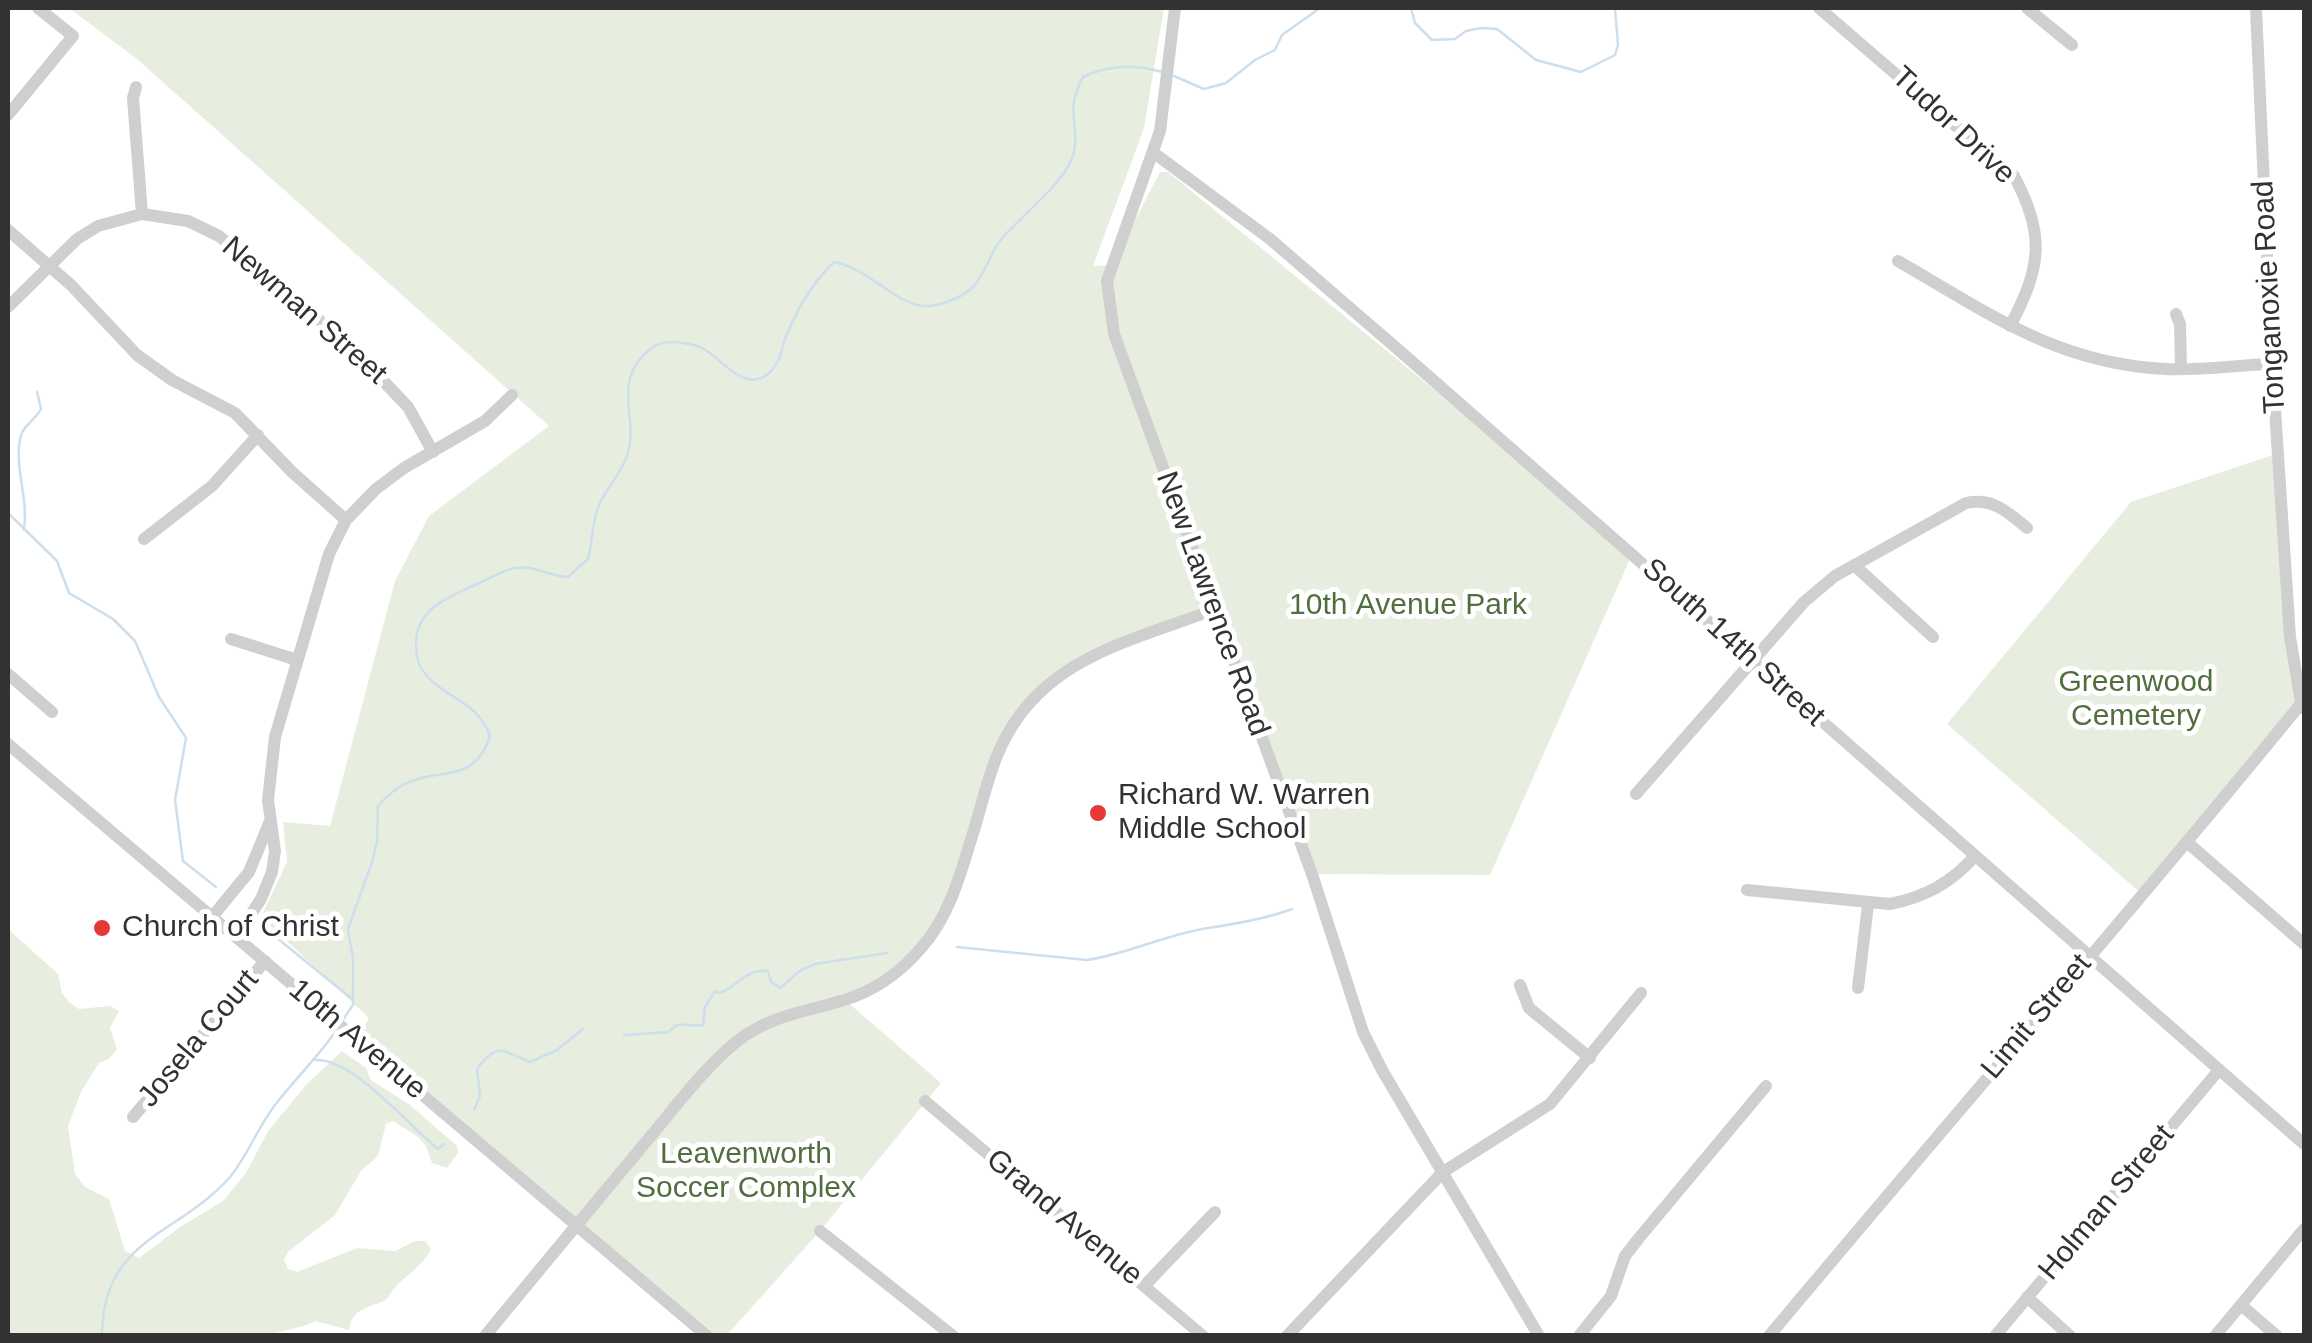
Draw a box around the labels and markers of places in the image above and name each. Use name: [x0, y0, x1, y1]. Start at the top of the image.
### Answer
place label: Richard W. Warren Middle School: [1118, 778, 1370, 848]
marker: Richard W. Warren Middle School: [1087, 802, 1109, 824]
place label: Church of Christ: [122, 910, 339, 946]
marker: Church of Christ: [91, 917, 113, 939]

